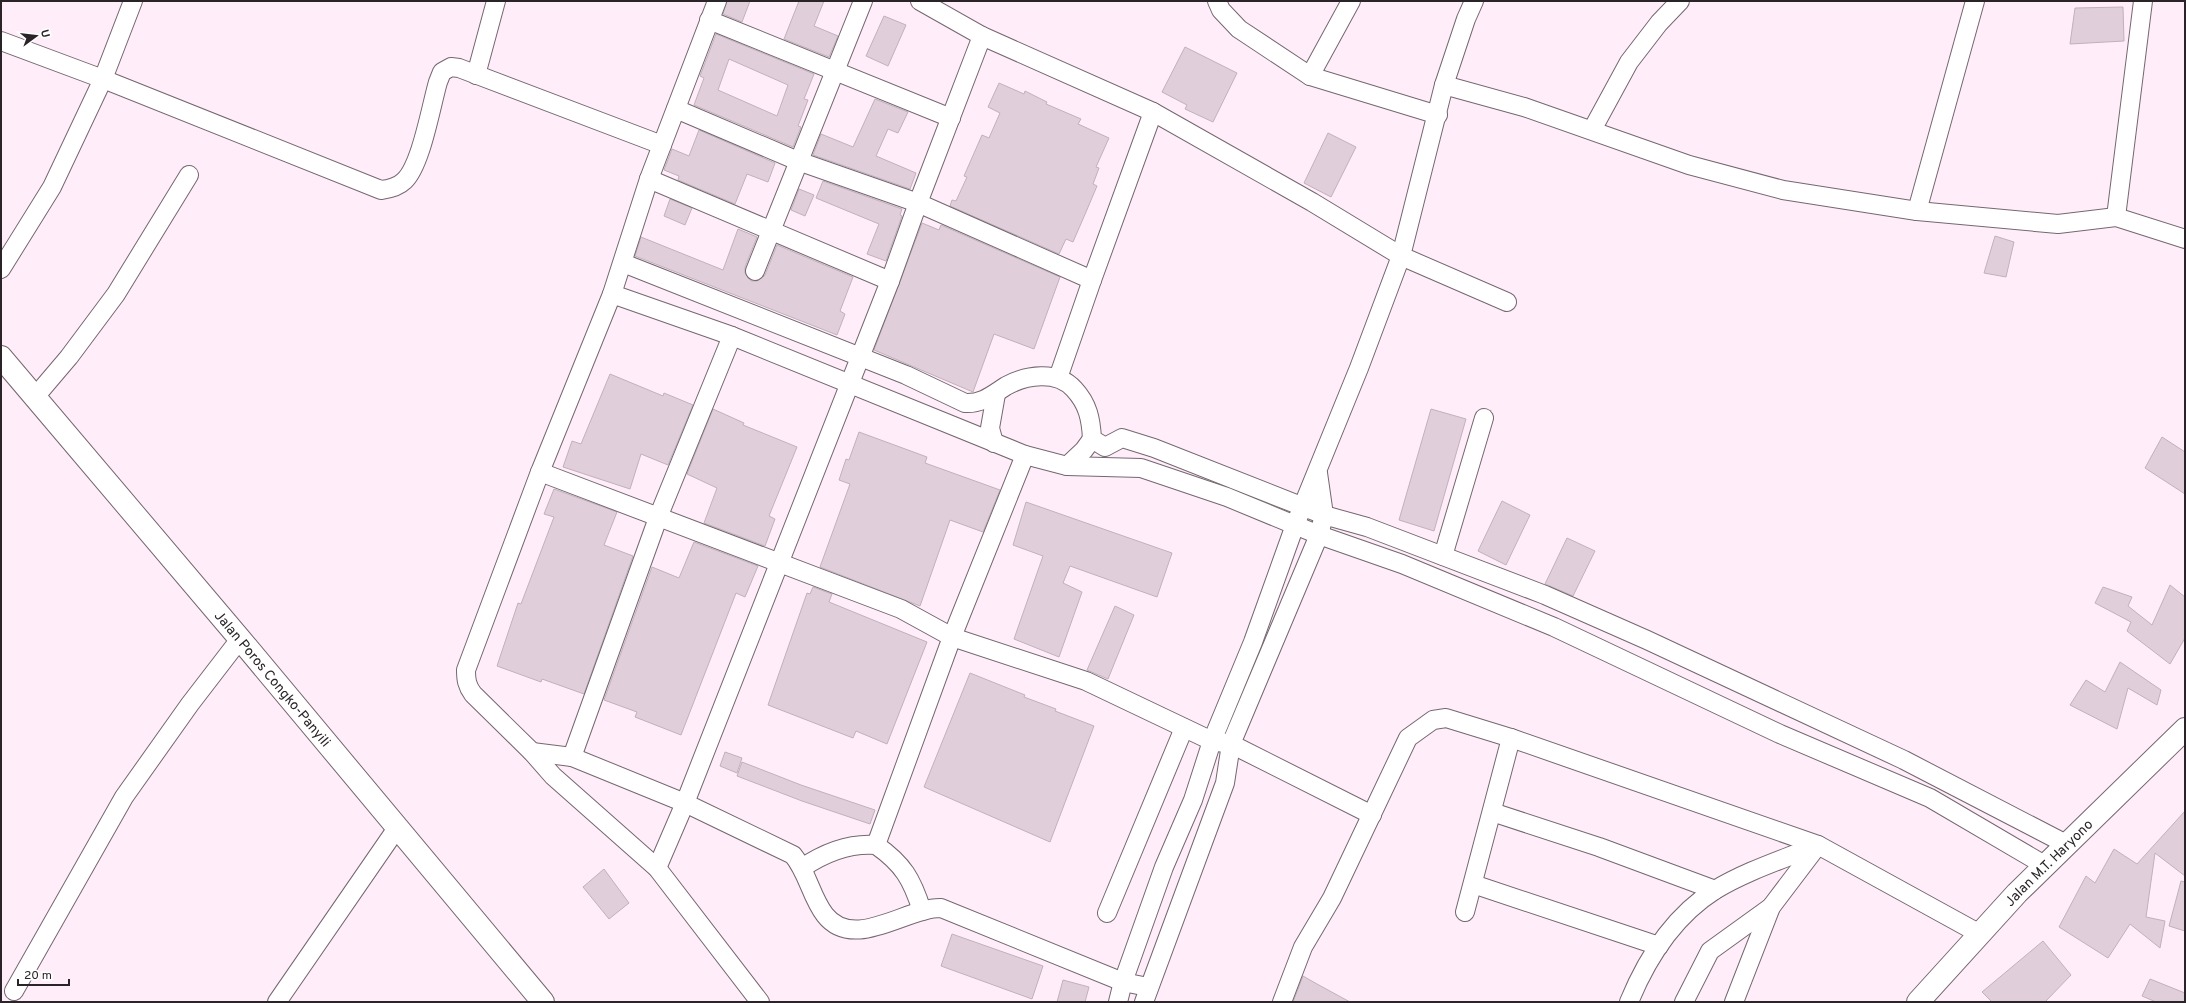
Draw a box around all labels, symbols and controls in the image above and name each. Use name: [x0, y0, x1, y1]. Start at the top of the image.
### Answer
north arrow: [16, 16, 56, 56]
text: U: [37, 28, 52, 39]
street label: Jalan Poros Congko-Panyili: [210, 608, 333, 751]
street label: Jalan M.T. Haryono: [2002, 816, 2097, 911]
scale bar: [18, 961, 69, 987]
text: 20 m: [24, 968, 52, 984]

